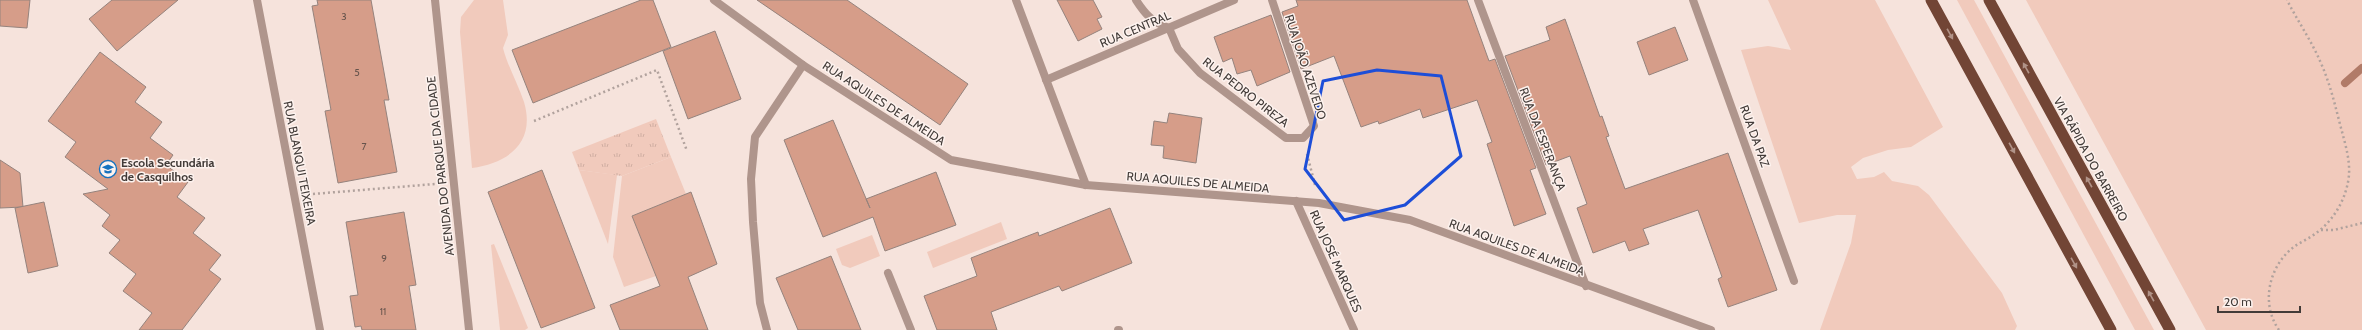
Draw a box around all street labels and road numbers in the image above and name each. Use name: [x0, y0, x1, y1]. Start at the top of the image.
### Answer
street label: RUA CENTRAL: [1097, 7, 1173, 51]
street label: RUA JOÃO AZEVEDO: [1282, 12, 1330, 122]
street label: RUA PEDRO PIREZA: [1200, 54, 1292, 131]
street label: RUA AQUILES DE ALMEIDA: [820, 58, 949, 149]
street label: AVENIDA DO PARQUE DA CIDADE: [423, 75, 457, 256]
street label: RUA DA ESPERANÇA: [1516, 85, 1570, 193]
street label: VIA RÁPIDA DO BARREIRO: [2051, 94, 2131, 224]
street label: RUA BLANQUI TEIXEIRA: [281, 100, 320, 227]
street label: RUA DA PAZ: [1737, 103, 1773, 169]
street label: RUA AQUILES DE ALMEIDA: [1126, 168, 1271, 196]
street label: RUA JOSÉ MARQUES: [1307, 208, 1365, 314]
street label: RUA AQUILES DE ALMEIDA: [1447, 215, 1587, 279]

